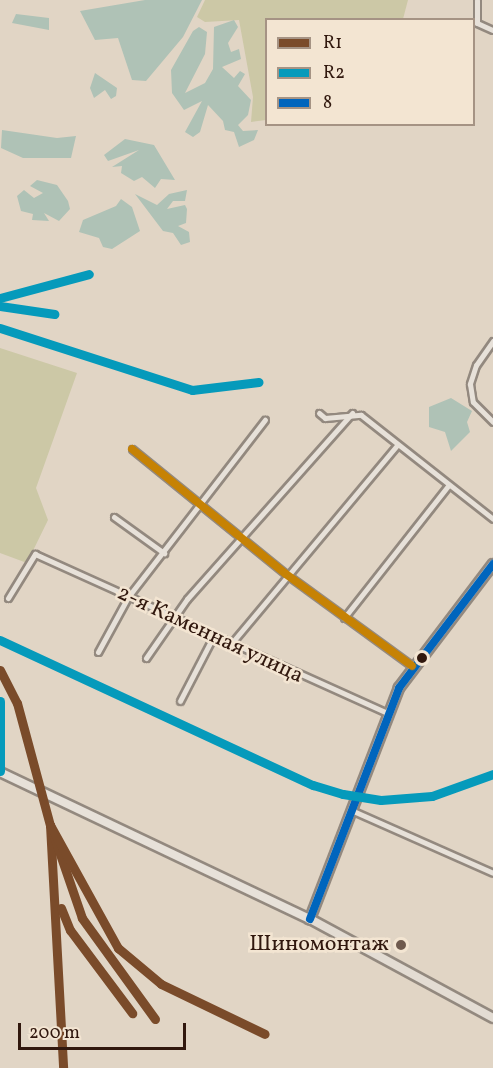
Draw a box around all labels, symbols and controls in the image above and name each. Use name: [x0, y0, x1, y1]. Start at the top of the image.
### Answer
legend: [265, 18, 475, 126]
text: R1: [323, 31, 342, 56]
text: R2: [323, 61, 345, 86]
text: 8: [323, 91, 332, 116]
street label: 2-я Каменная улица: [112, 580, 308, 690]
unlabelled marker: [416, 652, 428, 664]
place label: Шиномонтаж: [249, 932, 389, 958]
marker: Шиномонтаж: [394, 938, 408, 952]
scale bar: [21, 1011, 189, 1049]
text: 200 m: [29, 1021, 80, 1046]

